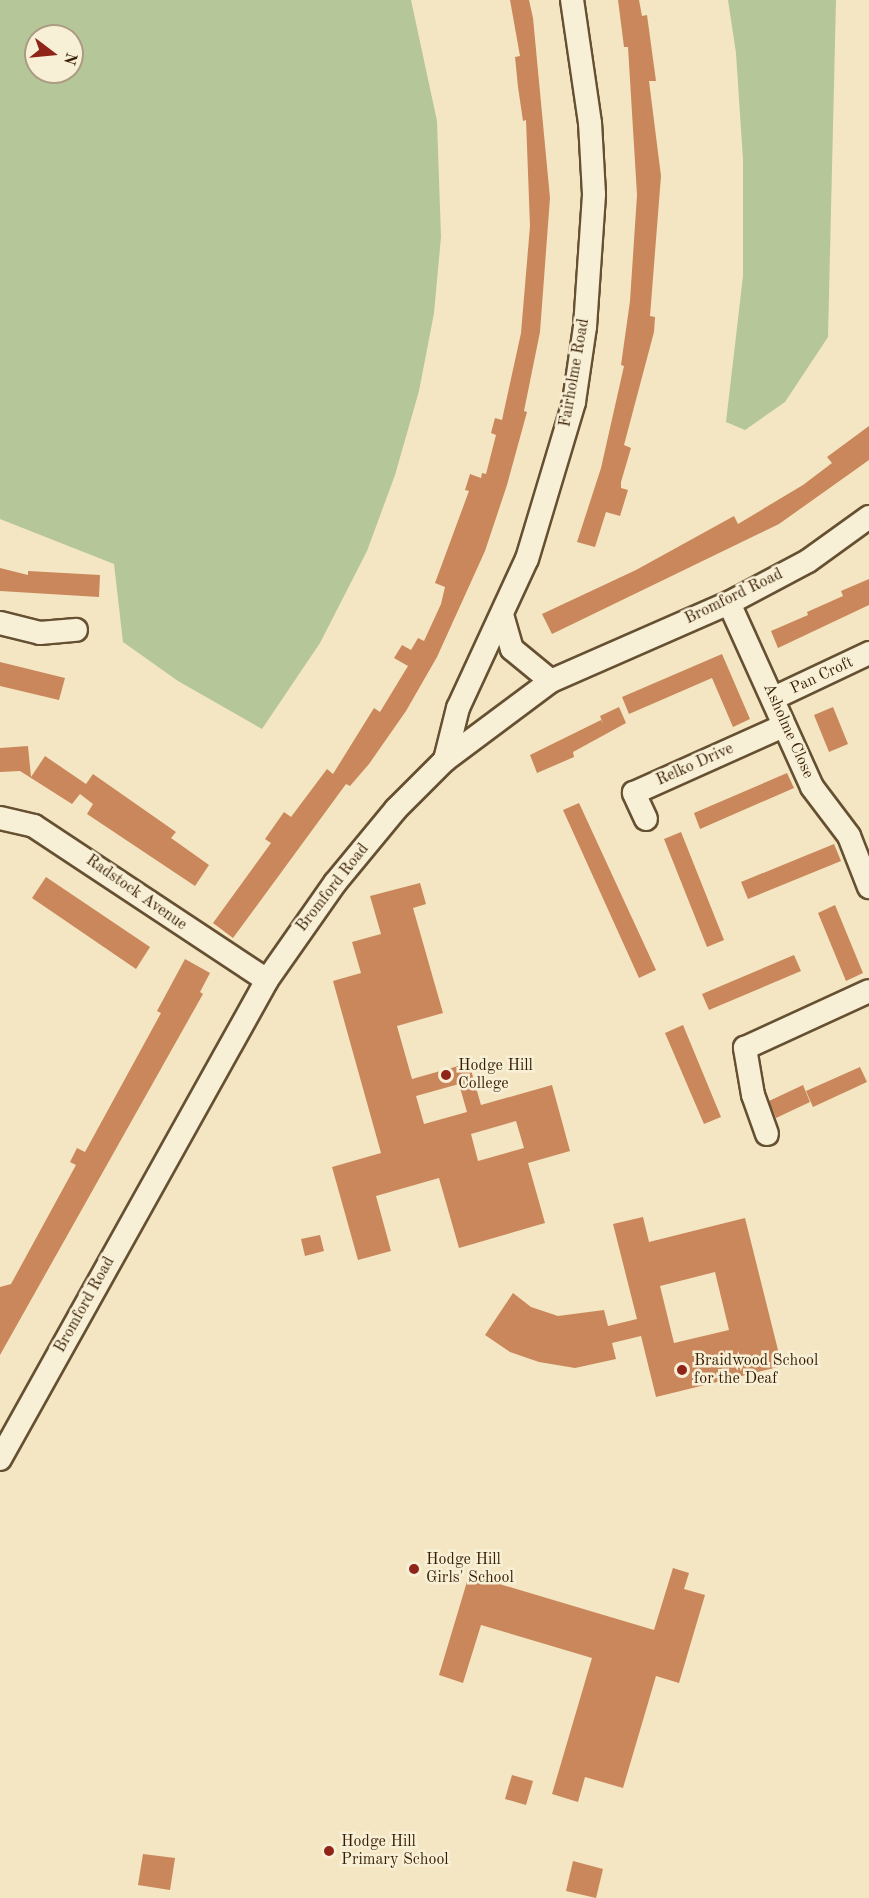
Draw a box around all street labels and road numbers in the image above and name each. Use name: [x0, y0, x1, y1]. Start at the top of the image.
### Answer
street label: Fairholme Road: [556, 317, 594, 429]
street label: Bromford Road: [682, 565, 786, 629]
street label: Pan Croft: [787, 653, 857, 699]
street label: Asholme Close: [758, 681, 818, 781]
street label: Relko Drive: [654, 739, 736, 791]
street label: Bromford Road: [293, 840, 373, 936]
street label: Radstock Avenue: [82, 851, 190, 935]
street label: Bromford Road: [51, 1254, 119, 1356]

